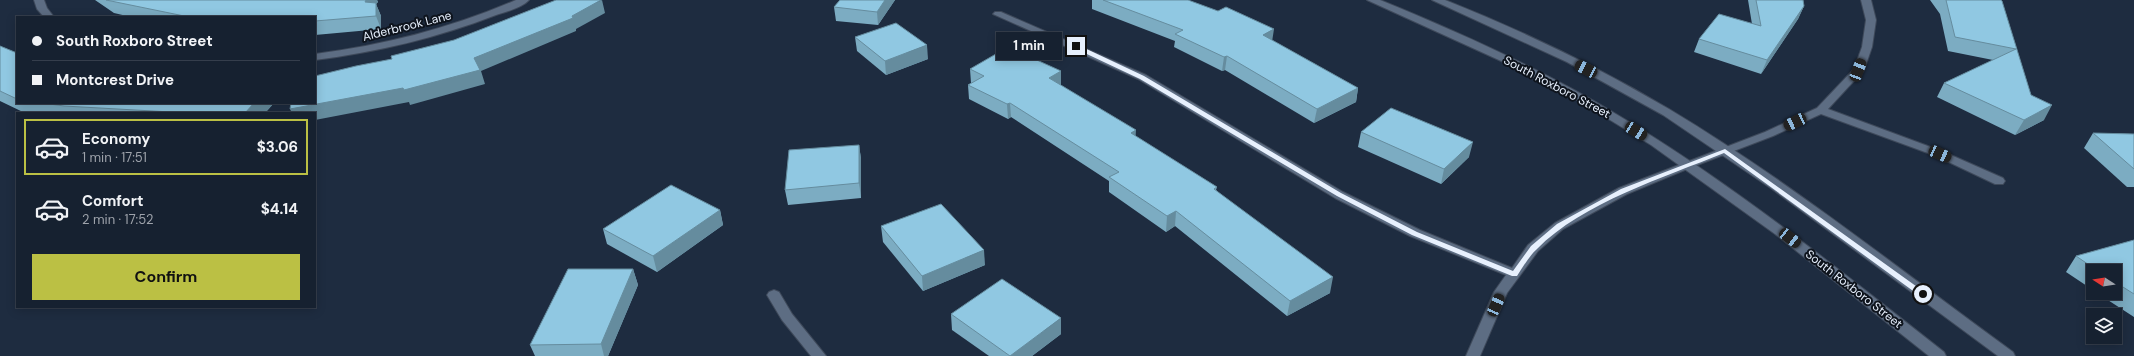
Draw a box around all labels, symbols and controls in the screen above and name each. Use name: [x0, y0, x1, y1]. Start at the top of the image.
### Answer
street label: Alderbrook Lane: [361, 7, 453, 45]
text: South Roxboro Street: [56, 31, 213, 51]
callout: 1 min: [996, 32, 1062, 60]
text: 1 min: [1013, 37, 1045, 54]
route end: [1067, 37, 1085, 55]
street label: South Roxboro Street: [1501, 52, 1613, 122]
car: [1848, 57, 1868, 83]
car: [1573, 58, 1599, 80]
text: Montcrest Drive: [56, 70, 174, 90]
car: [1782, 111, 1808, 133]
car: [1623, 120, 1649, 142]
icon: car: [34, 129, 70, 165]
text: Economy: [82, 129, 150, 149]
text: $3.06: [257, 137, 298, 157]
car: [1927, 144, 1953, 164]
text: 1 min · 17:51: [82, 149, 147, 166]
icon: car: [34, 191, 70, 227]
text: Comfort: [82, 191, 143, 211]
text: $4.14: [261, 199, 298, 219]
text: 2 min · 17:52: [82, 211, 153, 228]
car: [1777, 226, 1803, 250]
street label: South Roxboro Street: [1802, 246, 1906, 332]
button: Confirm: [32, 254, 300, 300]
north arrow: [2086, 264, 2122, 300]
map controls: [2086, 264, 2122, 344]
route start: [1914, 285, 1932, 303]
car: [1486, 292, 1506, 318]
button: layers: [2086, 308, 2122, 344]

